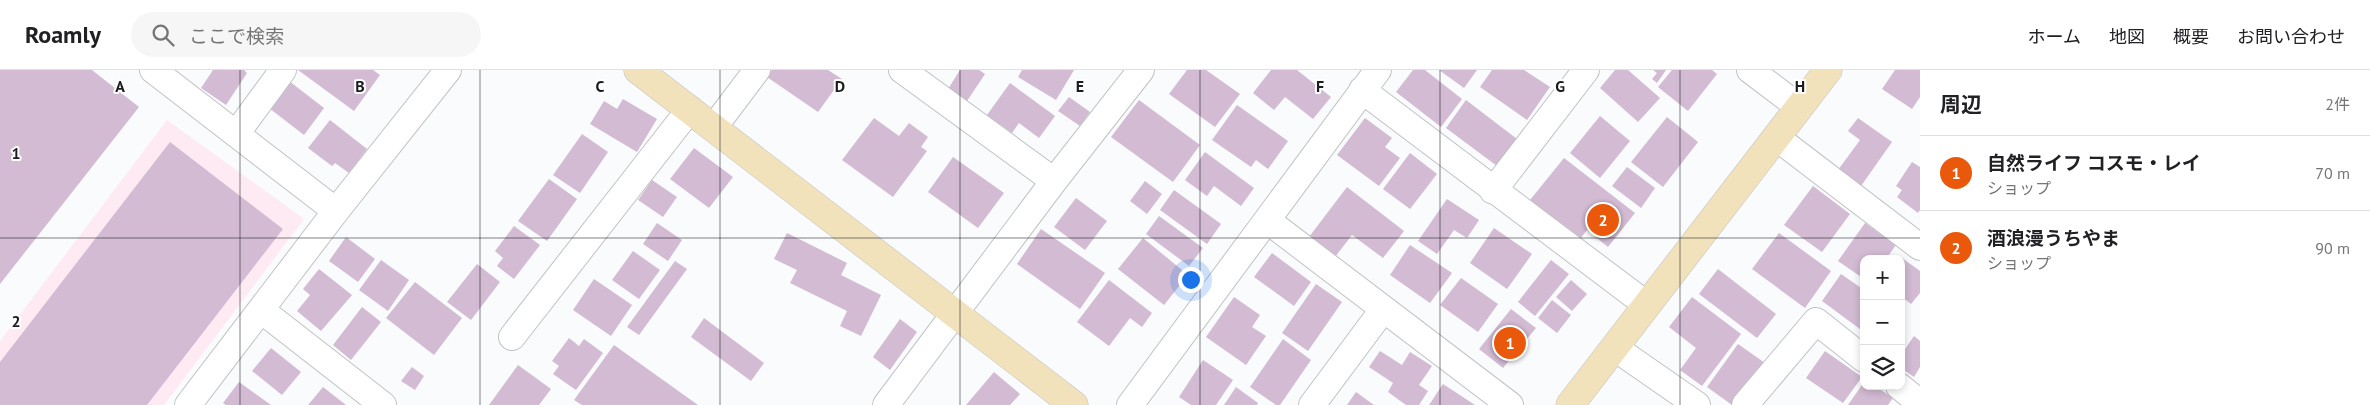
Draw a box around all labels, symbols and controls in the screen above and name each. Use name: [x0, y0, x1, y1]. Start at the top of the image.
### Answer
search box: [131, 12, 481, 57]
text: Roamly: [25, 19, 101, 50]
icon: search: [149, 21, 177, 49]
text: ここで検索: [189, 24, 284, 48]
text: ホーム: [2028, 25, 2081, 48]
text: 地図: [2109, 25, 2145, 48]
text: 概要: [2173, 25, 2209, 48]
text: お問い合わせ: [2237, 25, 2345, 48]
text: A: [115, 76, 125, 96]
text: B: [355, 76, 365, 96]
text: C: [596, 76, 605, 96]
text: D: [835, 76, 845, 96]
text: E: [1076, 76, 1084, 96]
text: F: [1316, 76, 1324, 96]
text: G: [1555, 76, 1565, 96]
text: H: [1795, 76, 1805, 96]
text: 周辺: [1940, 91, 1982, 118]
text: 2件: [2325, 94, 2350, 114]
text: 1: [11, 143, 21, 163]
text: 自然ライフ コスモ・レイ: [1987, 151, 2201, 175]
text: 1: [1951, 163, 1961, 183]
text: 70 m: [2315, 163, 2350, 183]
text: ショップ: [1987, 178, 2051, 198]
pin: 2: [1587, 201, 1619, 239]
text: 酒浪漫うちやま: [1987, 226, 2120, 250]
text: 2: [1951, 238, 1961, 258]
text: 90 m: [2315, 238, 2350, 258]
text: ショップ: [1987, 253, 2051, 273]
map controls: [1860, 255, 1905, 390]
button: +: [1860, 255, 1905, 300]
your location: [1178, 267, 1204, 293]
button: −: [1860, 300, 1905, 345]
text: 2: [11, 311, 21, 331]
pin: 1: [1494, 324, 1526, 362]
button: layers: [1860, 345, 1905, 390]

